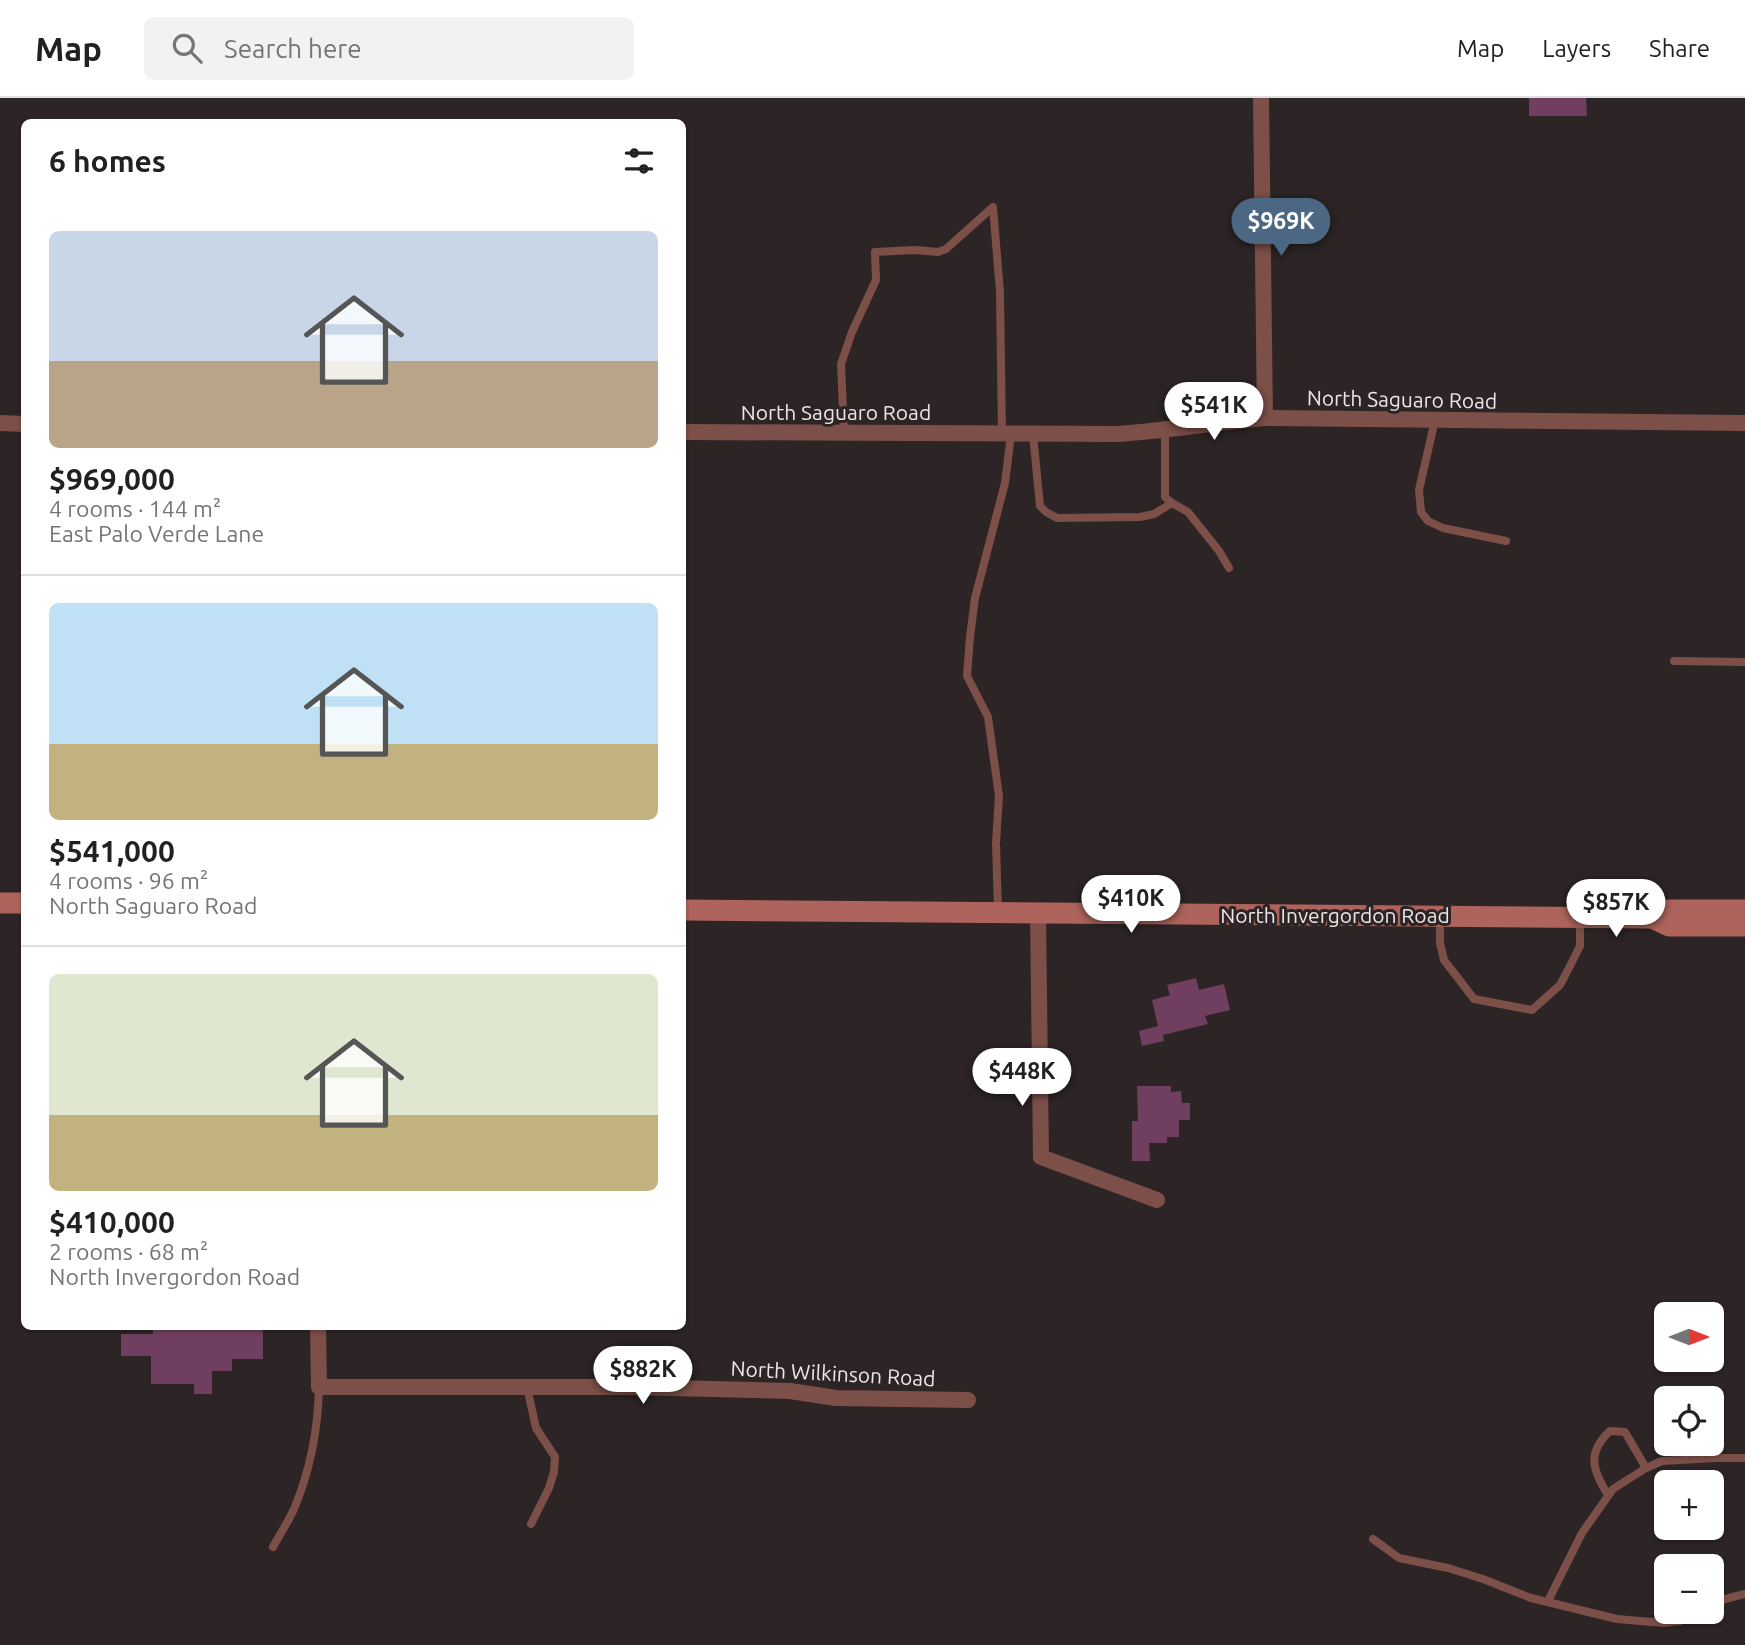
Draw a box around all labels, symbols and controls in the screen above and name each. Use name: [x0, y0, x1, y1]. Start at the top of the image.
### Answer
search box: [144, 17, 634, 80]
icon: search: [168, 29, 206, 67]
text: Map: [35, 30, 102, 67]
text: Search here: [224, 34, 362, 63]
text: Map: [1457, 35, 1504, 62]
text: Layers: [1542, 35, 1611, 62]
text: Share: [1649, 35, 1710, 62]
icon: filters: [620, 142, 658, 180]
text: 6 homes: [49, 144, 166, 178]
pin: $969K: [1232, 198, 1330, 258]
text: $969K: [1247, 208, 1315, 233]
icon: home: [291, 277, 417, 403]
pin: $541K: [1165, 382, 1263, 442]
street label: North Saguaro Road: [1307, 385, 1497, 413]
text: $541K: [1180, 392, 1248, 417]
street label: North Saguaro Road: [741, 400, 931, 424]
text: $969,000: [49, 462, 175, 496]
text: 4 rooms · 144 m²: [49, 496, 221, 521]
text: East Palo Verde Lane: [49, 521, 264, 546]
icon: home: [291, 649, 417, 775]
text: $541,000: [49, 834, 175, 868]
text: 4 rooms · 96 m²: [49, 868, 208, 893]
pin: $410K: [1082, 876, 1180, 935]
pin: $857K: [1567, 880, 1665, 939]
text: $410K: [1097, 885, 1165, 910]
text: $857K: [1582, 889, 1650, 914]
text: North Saguaro Road: [49, 893, 258, 918]
street label: North Invergordon Road: [1220, 903, 1450, 927]
icon: home: [291, 1020, 417, 1146]
pin: $448K: [973, 1048, 1071, 1108]
text: $448K: [988, 1058, 1056, 1083]
text: $410,000: [49, 1205, 175, 1239]
text: 2 rooms · 68 m²: [49, 1239, 208, 1264]
text: North Invergordon Road: [49, 1264, 300, 1289]
north arrow: [1654, 1302, 1724, 1372]
map controls: [1654, 1302, 1724, 1624]
pin: $882K: [594, 1346, 692, 1406]
text: $882K: [609, 1356, 677, 1381]
street label: North Wilkinson Road: [730, 1356, 936, 1390]
button: locate: [1654, 1386, 1724, 1456]
button: +: [1654, 1470, 1724, 1540]
button: −: [1654, 1554, 1724, 1624]

